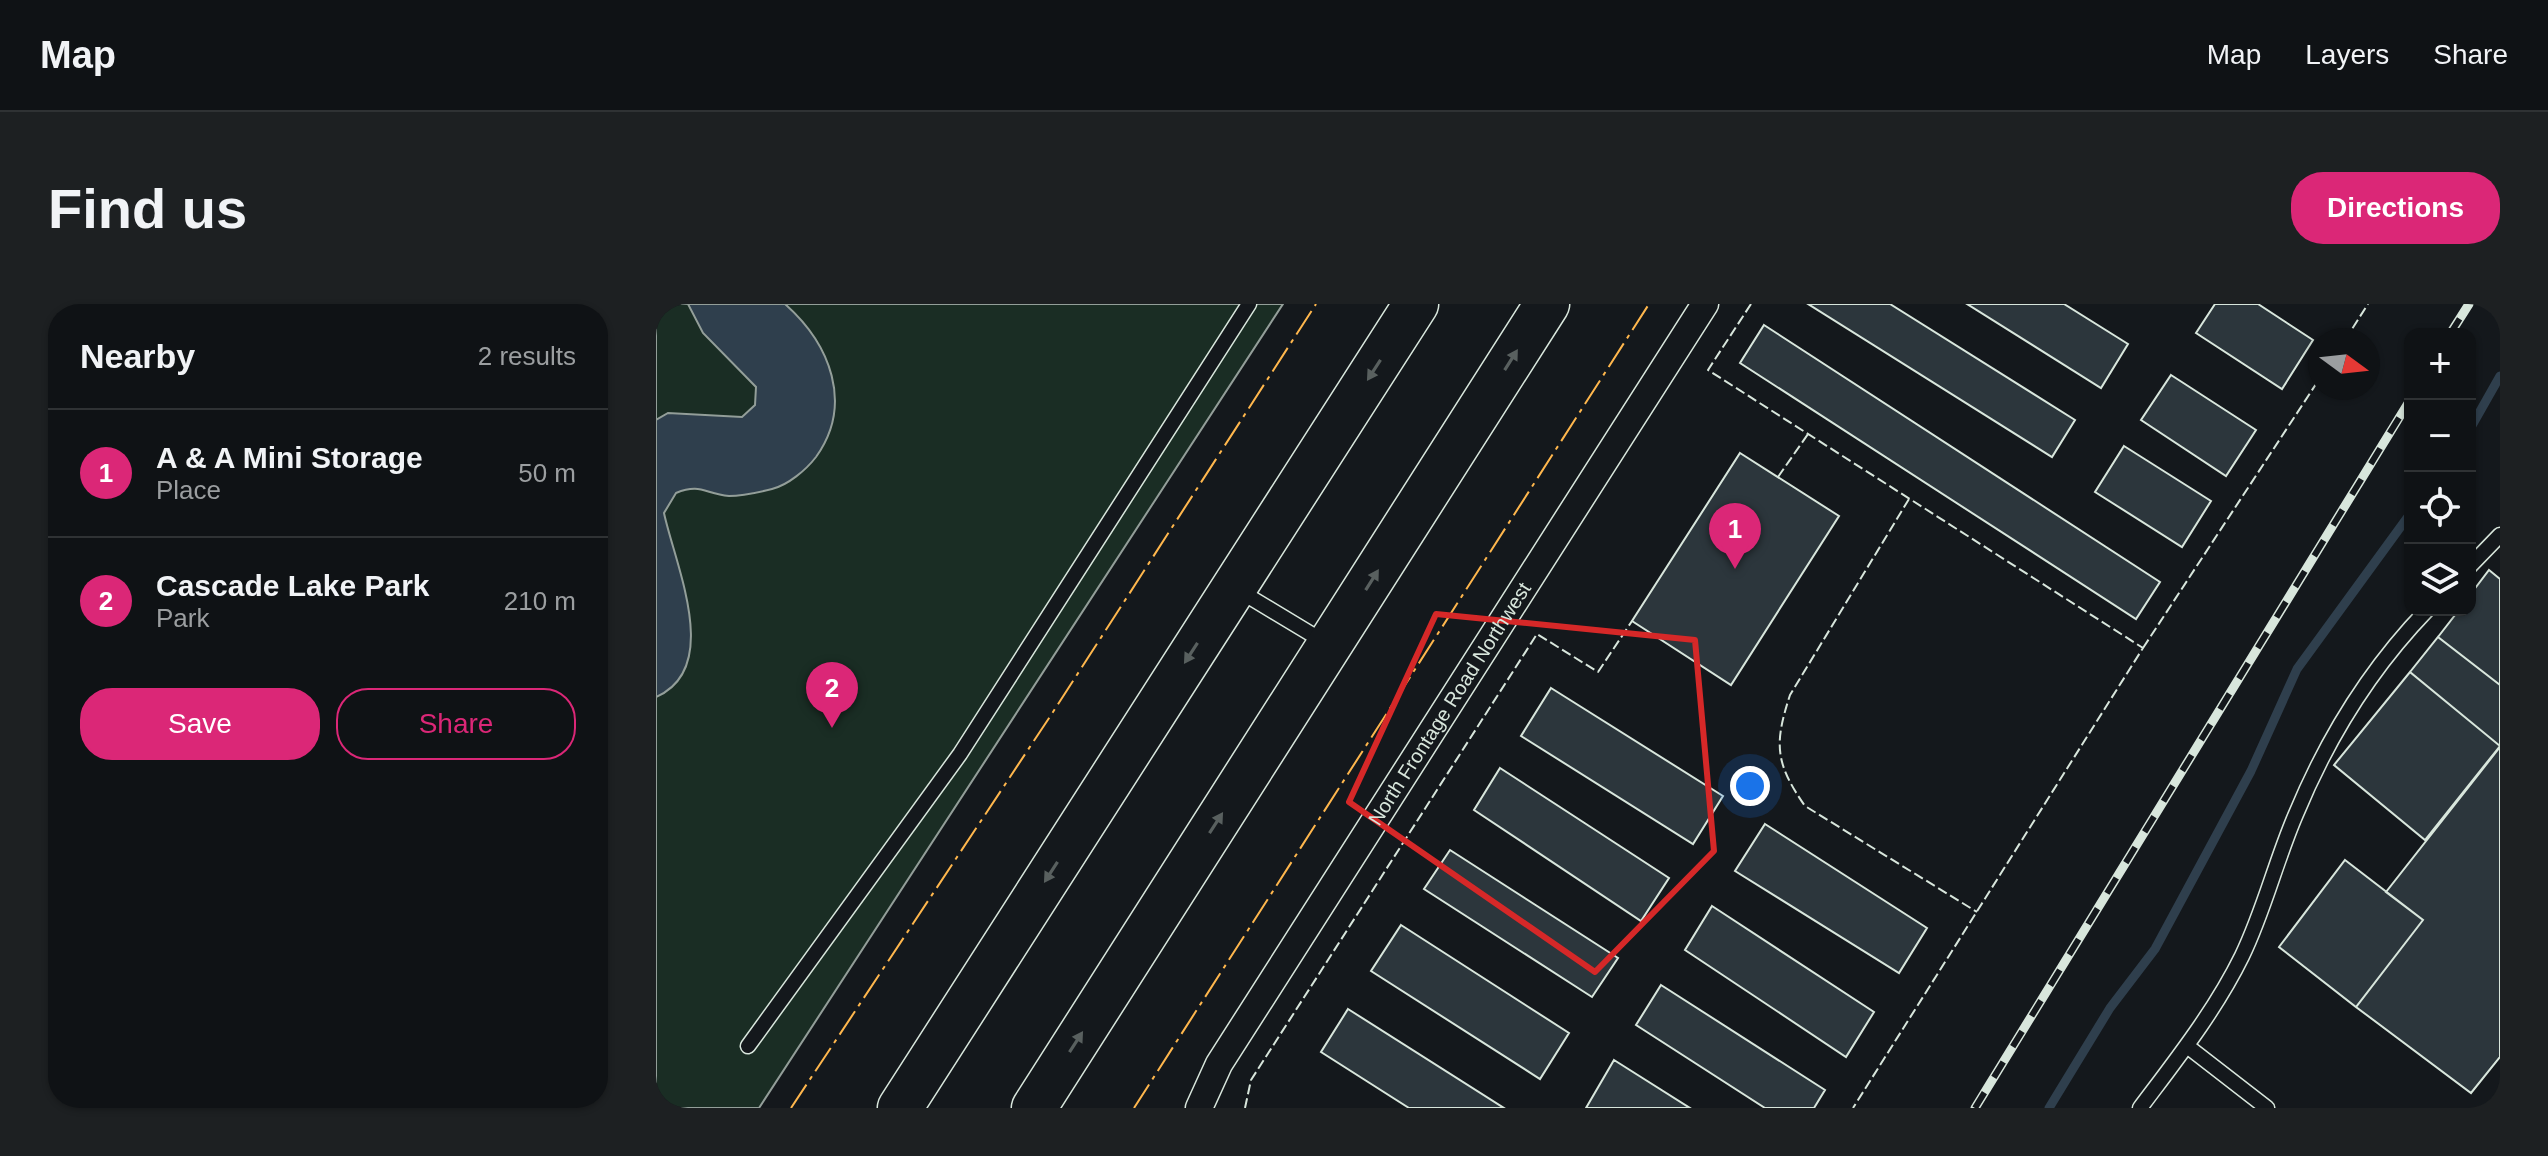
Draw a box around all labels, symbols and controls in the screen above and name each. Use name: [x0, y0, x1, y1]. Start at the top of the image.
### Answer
text: Map: [40, 34, 116, 76]
text: Map: [2207, 39, 2261, 70]
text: Layers: [2305, 39, 2389, 70]
text: Share: [2433, 39, 2508, 70]
button: Directions: [2291, 172, 2500, 244]
text: Find us: [48, 177, 247, 240]
north arrow: [2308, 328, 2380, 400]
map controls: [2404, 328, 2476, 616]
button: +: [2404, 328, 2476, 400]
text: Nearby: [80, 337, 195, 375]
text: 2 results: [478, 341, 576, 371]
one-way arrow: [1504, 349, 1518, 371]
one-way arrow: [1366, 359, 1381, 380]
button: −: [2404, 400, 2476, 472]
text: A & A Mini Storage: [156, 441, 423, 474]
text: 1: [99, 458, 113, 488]
text: 50 m: [518, 458, 576, 488]
button: locate: [2404, 472, 2476, 544]
text: Place: [156, 475, 221, 505]
pin: 1: [1709, 503, 1761, 569]
button: layers: [2404, 544, 2476, 616]
text: Cascade Lake Park: [156, 569, 430, 602]
one-way arrow: [1364, 569, 1379, 590]
street label: North Frontage Road Northwest: [1364, 578, 1535, 829]
text: 2: [99, 586, 113, 616]
text: 210 m: [504, 586, 576, 616]
text: Park: [156, 603, 209, 633]
one-way arrow: [1185, 642, 1199, 664]
pin: 2: [806, 662, 858, 728]
button: Save: [80, 688, 320, 760]
button: Share: [336, 688, 576, 760]
your location: [1730, 766, 1770, 806]
one-way arrow: [1209, 812, 1223, 834]
one-way arrow: [1045, 861, 1059, 883]
one-way arrow: [1068, 1032, 1083, 1053]

